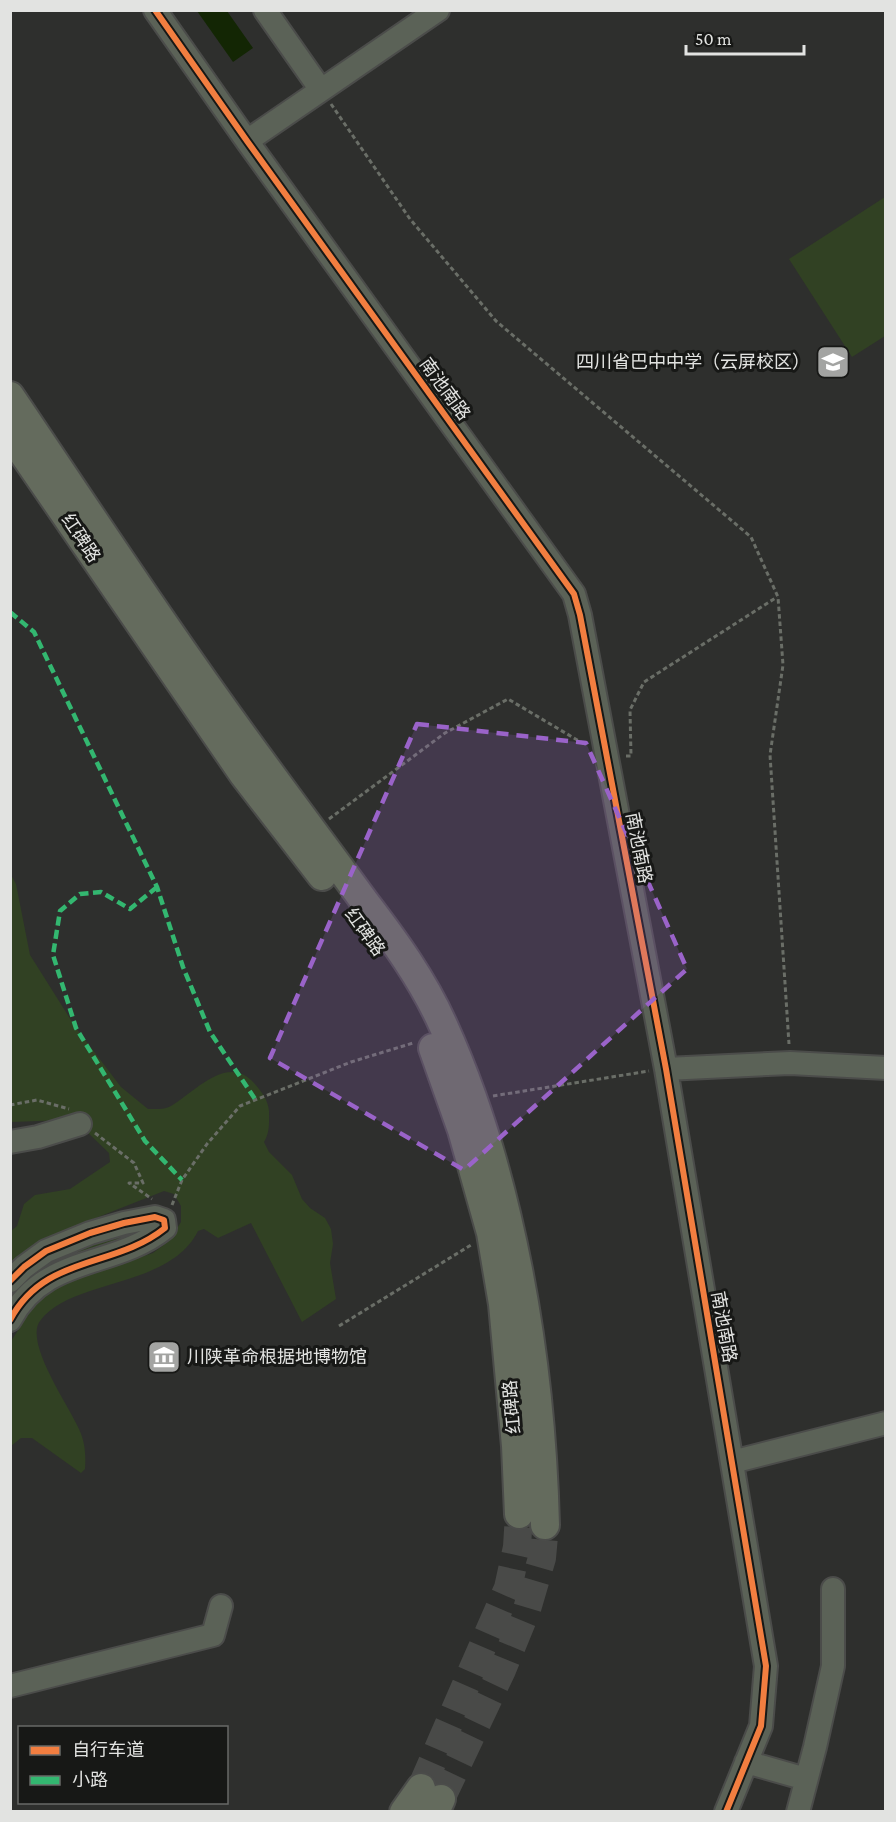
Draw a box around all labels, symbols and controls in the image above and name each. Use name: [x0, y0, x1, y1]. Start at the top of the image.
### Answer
scale bar: [686, 18, 804, 56]
text: 50 m: [695, 29, 732, 49]
school or university icon: 四川省巴中中学（云屏校区）: [815, 344, 851, 380]
place label: 四川省巴中中学（云屏校区）: [576, 352, 810, 372]
street label: 南池南路: [416, 354, 474, 424]
street label: 红碑路: [58, 510, 104, 566]
street label: 南池南路: [622, 811, 656, 885]
street label: 红碑路: [341, 904, 389, 960]
street label: 南池南路: [708, 1290, 740, 1364]
museum icon: 川陕革命根据地博物馆: [146, 1339, 182, 1375]
place label: 川陕革命根据地博物馆: [187, 1347, 367, 1367]
street label: 红碑路: [500, 1379, 524, 1435]
legend: [18, 1726, 228, 1804]
text: 自行车道: [72, 1740, 144, 1760]
text: 小路: [72, 1770, 108, 1790]

